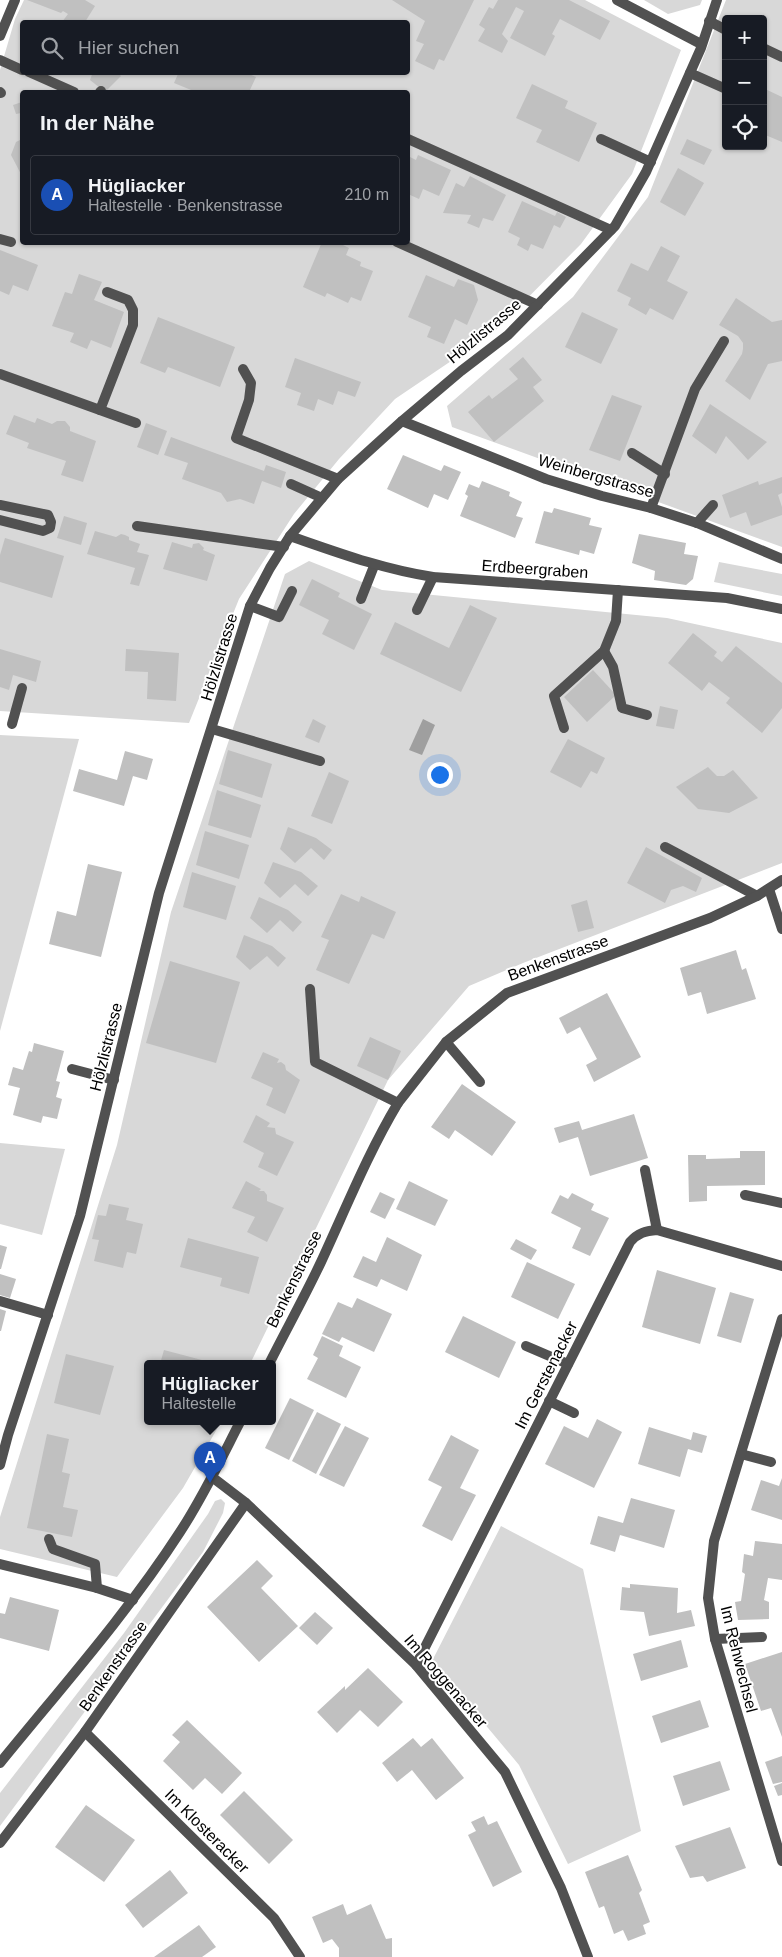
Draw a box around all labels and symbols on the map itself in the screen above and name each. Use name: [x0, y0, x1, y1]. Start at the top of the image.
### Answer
street label: Hölzlistrasse: [444, 295, 524, 367]
street label: Weinbergstrasse: [536, 451, 656, 501]
street label: Erdbeergraben: [481, 557, 589, 581]
street label: Hölzlistrasse: [198, 611, 240, 703]
your location: [427, 762, 453, 788]
street label: Benkenstrasse: [505, 932, 611, 984]
street label: Hölzlistrasse: [87, 1001, 125, 1093]
street label: Benkenstrasse: [263, 1228, 325, 1330]
street label: Im Gerstenacker: [512, 1318, 581, 1432]
pin: A: [194, 1442, 226, 1483]
street label: Im Rehwechsel: [718, 1604, 760, 1714]
street label: Benkenstrasse: [76, 1618, 150, 1714]
street label: Im Roggenacker: [401, 1631, 491, 1731]
street label: Im Klosteracker: [162, 1786, 253, 1877]

